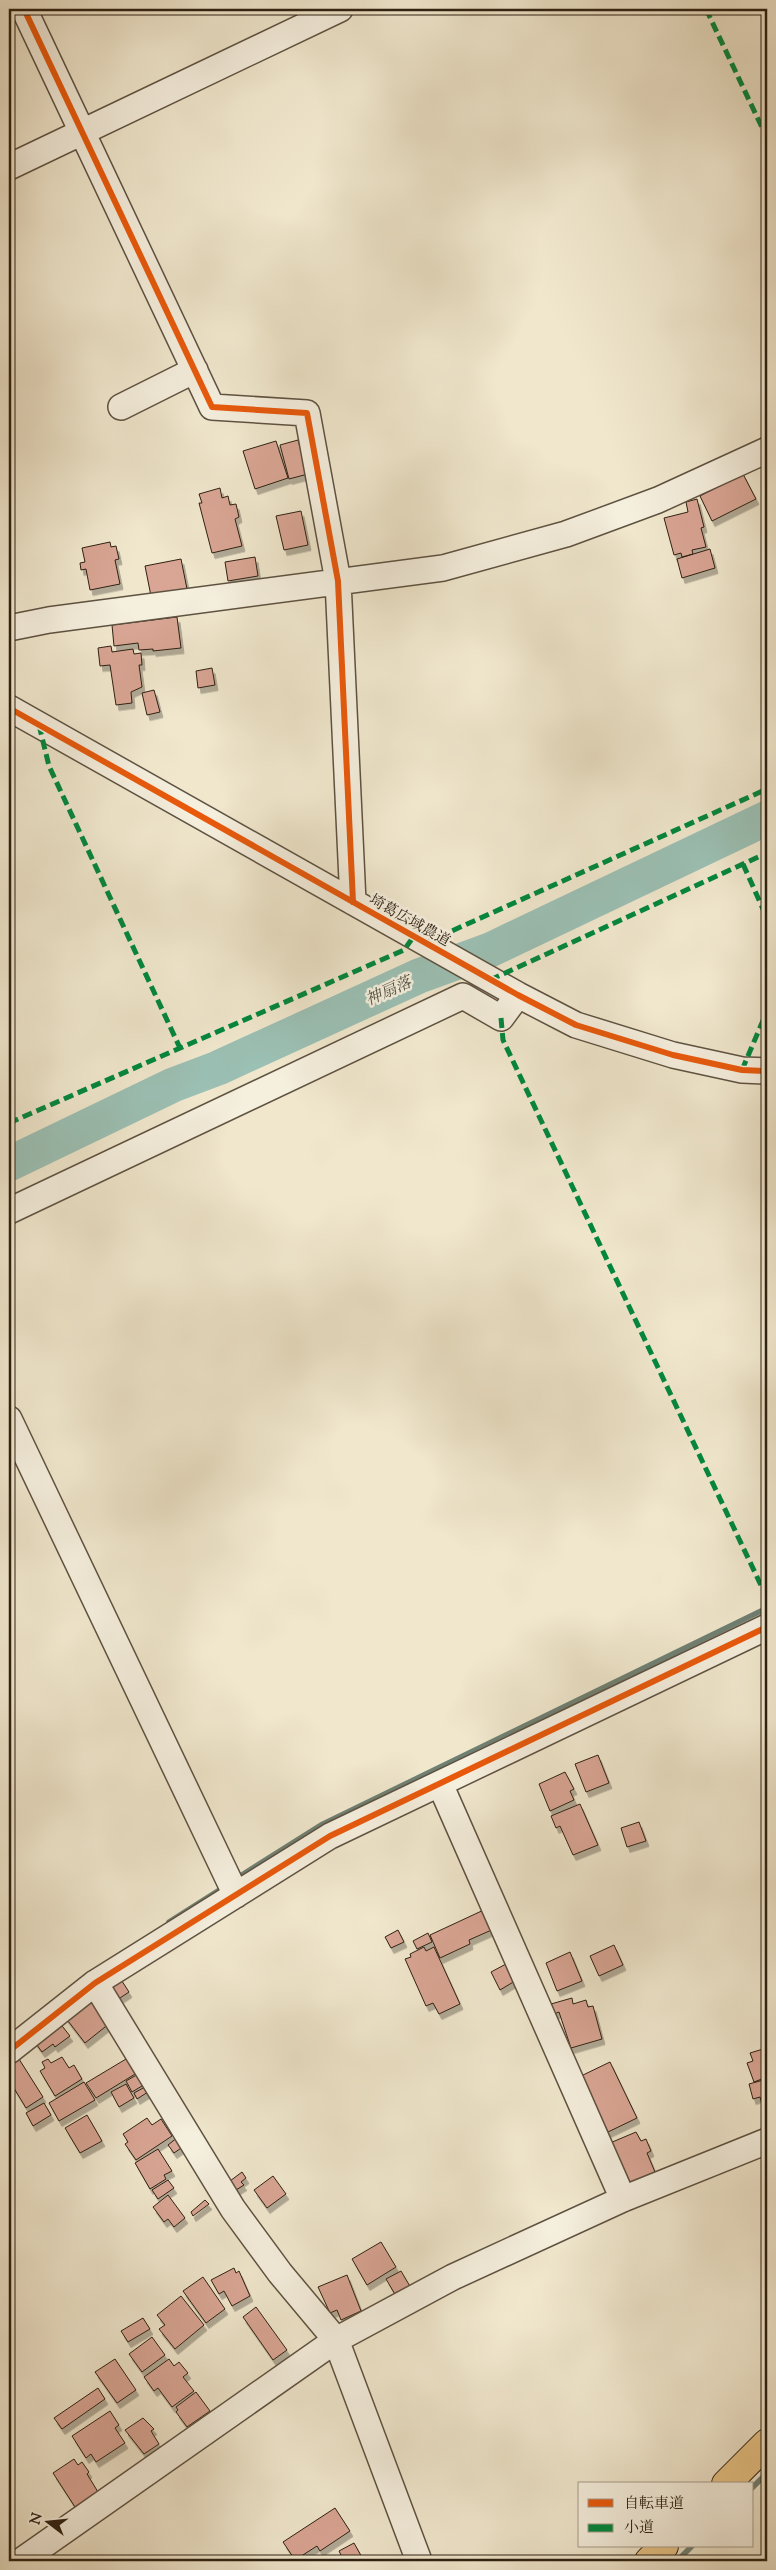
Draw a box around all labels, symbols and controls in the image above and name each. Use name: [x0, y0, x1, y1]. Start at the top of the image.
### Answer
street label: 埼葛広域農道: [365, 890, 454, 952]
water label: 神扇落: [362, 971, 418, 1013]
legend: [578, 2482, 754, 2548]
text: 自転車道: [624, 2494, 684, 2515]
north arrow: [22, 2498, 72, 2548]
text: N: [26, 2511, 49, 2527]
text: 小道: [624, 2518, 654, 2539]

